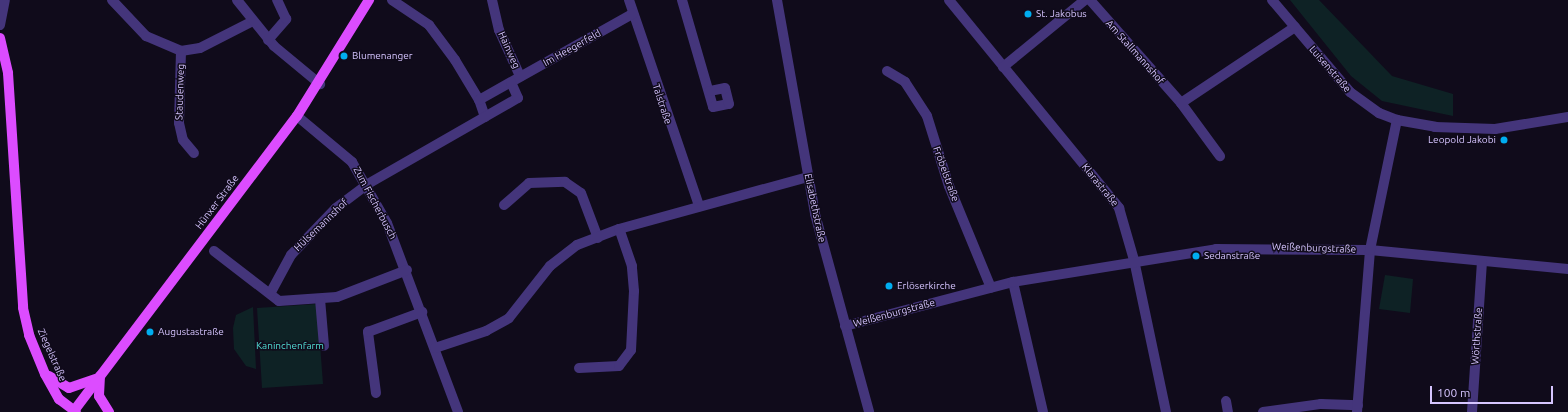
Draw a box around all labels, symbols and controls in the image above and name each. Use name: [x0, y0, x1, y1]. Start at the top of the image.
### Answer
place label: St. Jakobus: [1036, 8, 1087, 20]
marker: St. Jakobus: [1023, 9, 1033, 19]
street label: Am Stallmannshof: [1103, 18, 1167, 86]
street label: Im Heegerfeld: [541, 27, 603, 69]
street label: Hainweg: [496, 30, 522, 70]
street label: Luisenstraße: [1307, 43, 1353, 95]
place label: Blumenanger: [352, 50, 412, 62]
marker: Blumenanger: [339, 51, 349, 61]
street label: Staudenweg: [173, 64, 187, 120]
street label: Talstraße: [650, 82, 674, 126]
place label: Leopold Jakobi: [1428, 134, 1496, 146]
marker: Leopold Jakobi: [1499, 135, 1509, 145]
street label: Fröbelstraße: [931, 145, 961, 203]
street label: Klarastraße: [1079, 161, 1121, 209]
street label: Zum Fischerbusch: [351, 165, 399, 241]
street label: Hünxer Straße: [193, 173, 241, 231]
street label: Elisabethstraße: [802, 173, 828, 243]
street label: Hülsemannshof: [292, 196, 350, 254]
street label: Weißenburgstraße: [1272, 241, 1356, 255]
place label: Sedanstraße: [1204, 250, 1260, 262]
marker: Sedanstraße: [1191, 251, 1201, 261]
place label: Erlöserkirche: [897, 280, 956, 292]
marker: Erlöserkirche: [884, 281, 894, 291]
street label: Weißenburgstraße: [852, 296, 936, 330]
street label: Wörthstraße: [1469, 307, 1485, 365]
place label: Augustastraße: [158, 326, 224, 338]
street label: Ziegelstraße: [35, 327, 69, 383]
marker: Augustastraße: [145, 327, 155, 337]
park label: Kaninchenfarm: [256, 340, 324, 352]
scale bar: [1432, 378, 1555, 404]
text: 100 m: [1437, 386, 1470, 399]

